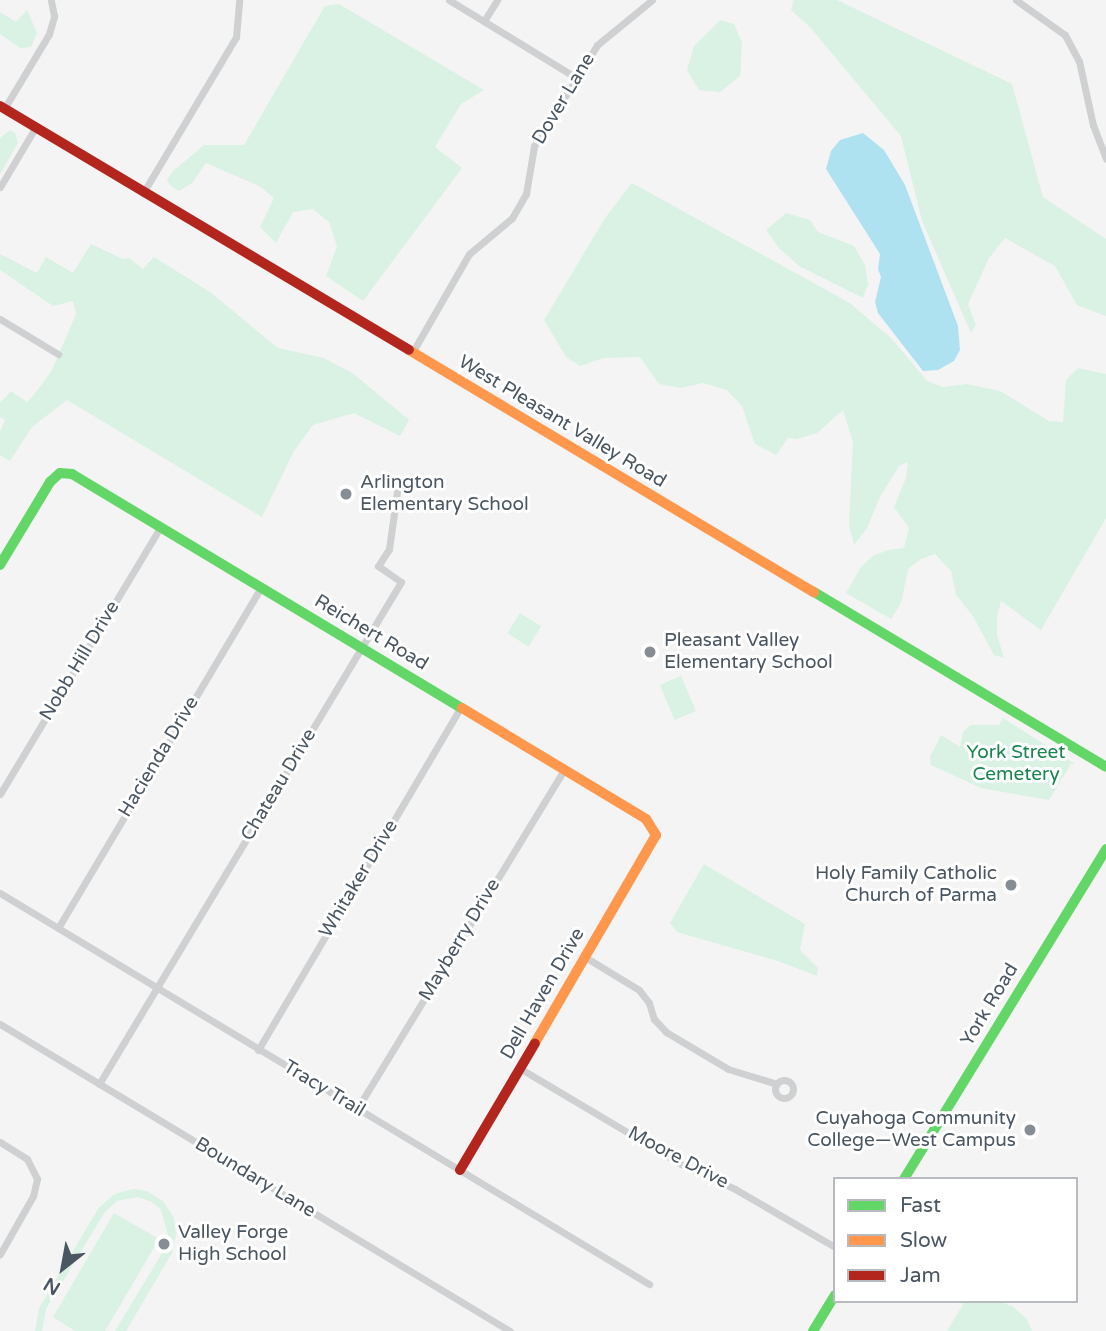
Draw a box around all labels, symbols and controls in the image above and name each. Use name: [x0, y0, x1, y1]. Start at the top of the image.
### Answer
street label: Dover Lane: [528, 49, 600, 149]
street label: West Pleasant Valley Road: [454, 351, 670, 493]
place label: Arlington Elementary School: [360, 472, 529, 516]
marker: Arlington Elementary School: [338, 486, 354, 502]
street label: Reichert Road: [310, 590, 432, 676]
street label: Nobb Hill Drive: [35, 597, 125, 725]
place label: Pleasant Valley Elementary School: [664, 630, 833, 674]
marker: Pleasant Valley Elementary School: [642, 644, 658, 660]
street label: Hacienda Drive: [114, 693, 204, 821]
street label: Chateau Drive: [237, 725, 321, 845]
park label: York Street Cemetery: [966, 742, 1066, 786]
street label: Whitaker Drive: [315, 816, 403, 942]
place label: Holy Family Catholic Church of Parma: [815, 863, 997, 907]
street label: Mayberry Drive: [415, 875, 505, 1005]
marker: Holy Family Catholic Church of Parma: [1003, 877, 1019, 893]
street label: Dell Haven Drive: [496, 924, 590, 1064]
street label: York Road: [956, 959, 1024, 1051]
street label: Tracy Trail: [279, 1056, 369, 1122]
place label: Cuyahoga Community College—West Campus: [807, 1108, 1016, 1152]
street label: Moore Drive: [624, 1122, 732, 1194]
marker: Cuyahoga Community College—West Campus: [1022, 1122, 1038, 1138]
street label: Boundary Lane: [190, 1133, 320, 1223]
legend: [833, 1177, 1078, 1303]
text: Fast: [900, 1193, 941, 1218]
place label: Valley Forge High School: [178, 1222, 288, 1266]
text: Slow: [900, 1228, 947, 1253]
north arrow: [28, 1233, 98, 1303]
marker: Valley Forge High School: [156, 1236, 172, 1252]
text: Jam: [900, 1263, 941, 1288]
text: N: [40, 1273, 64, 1299]

